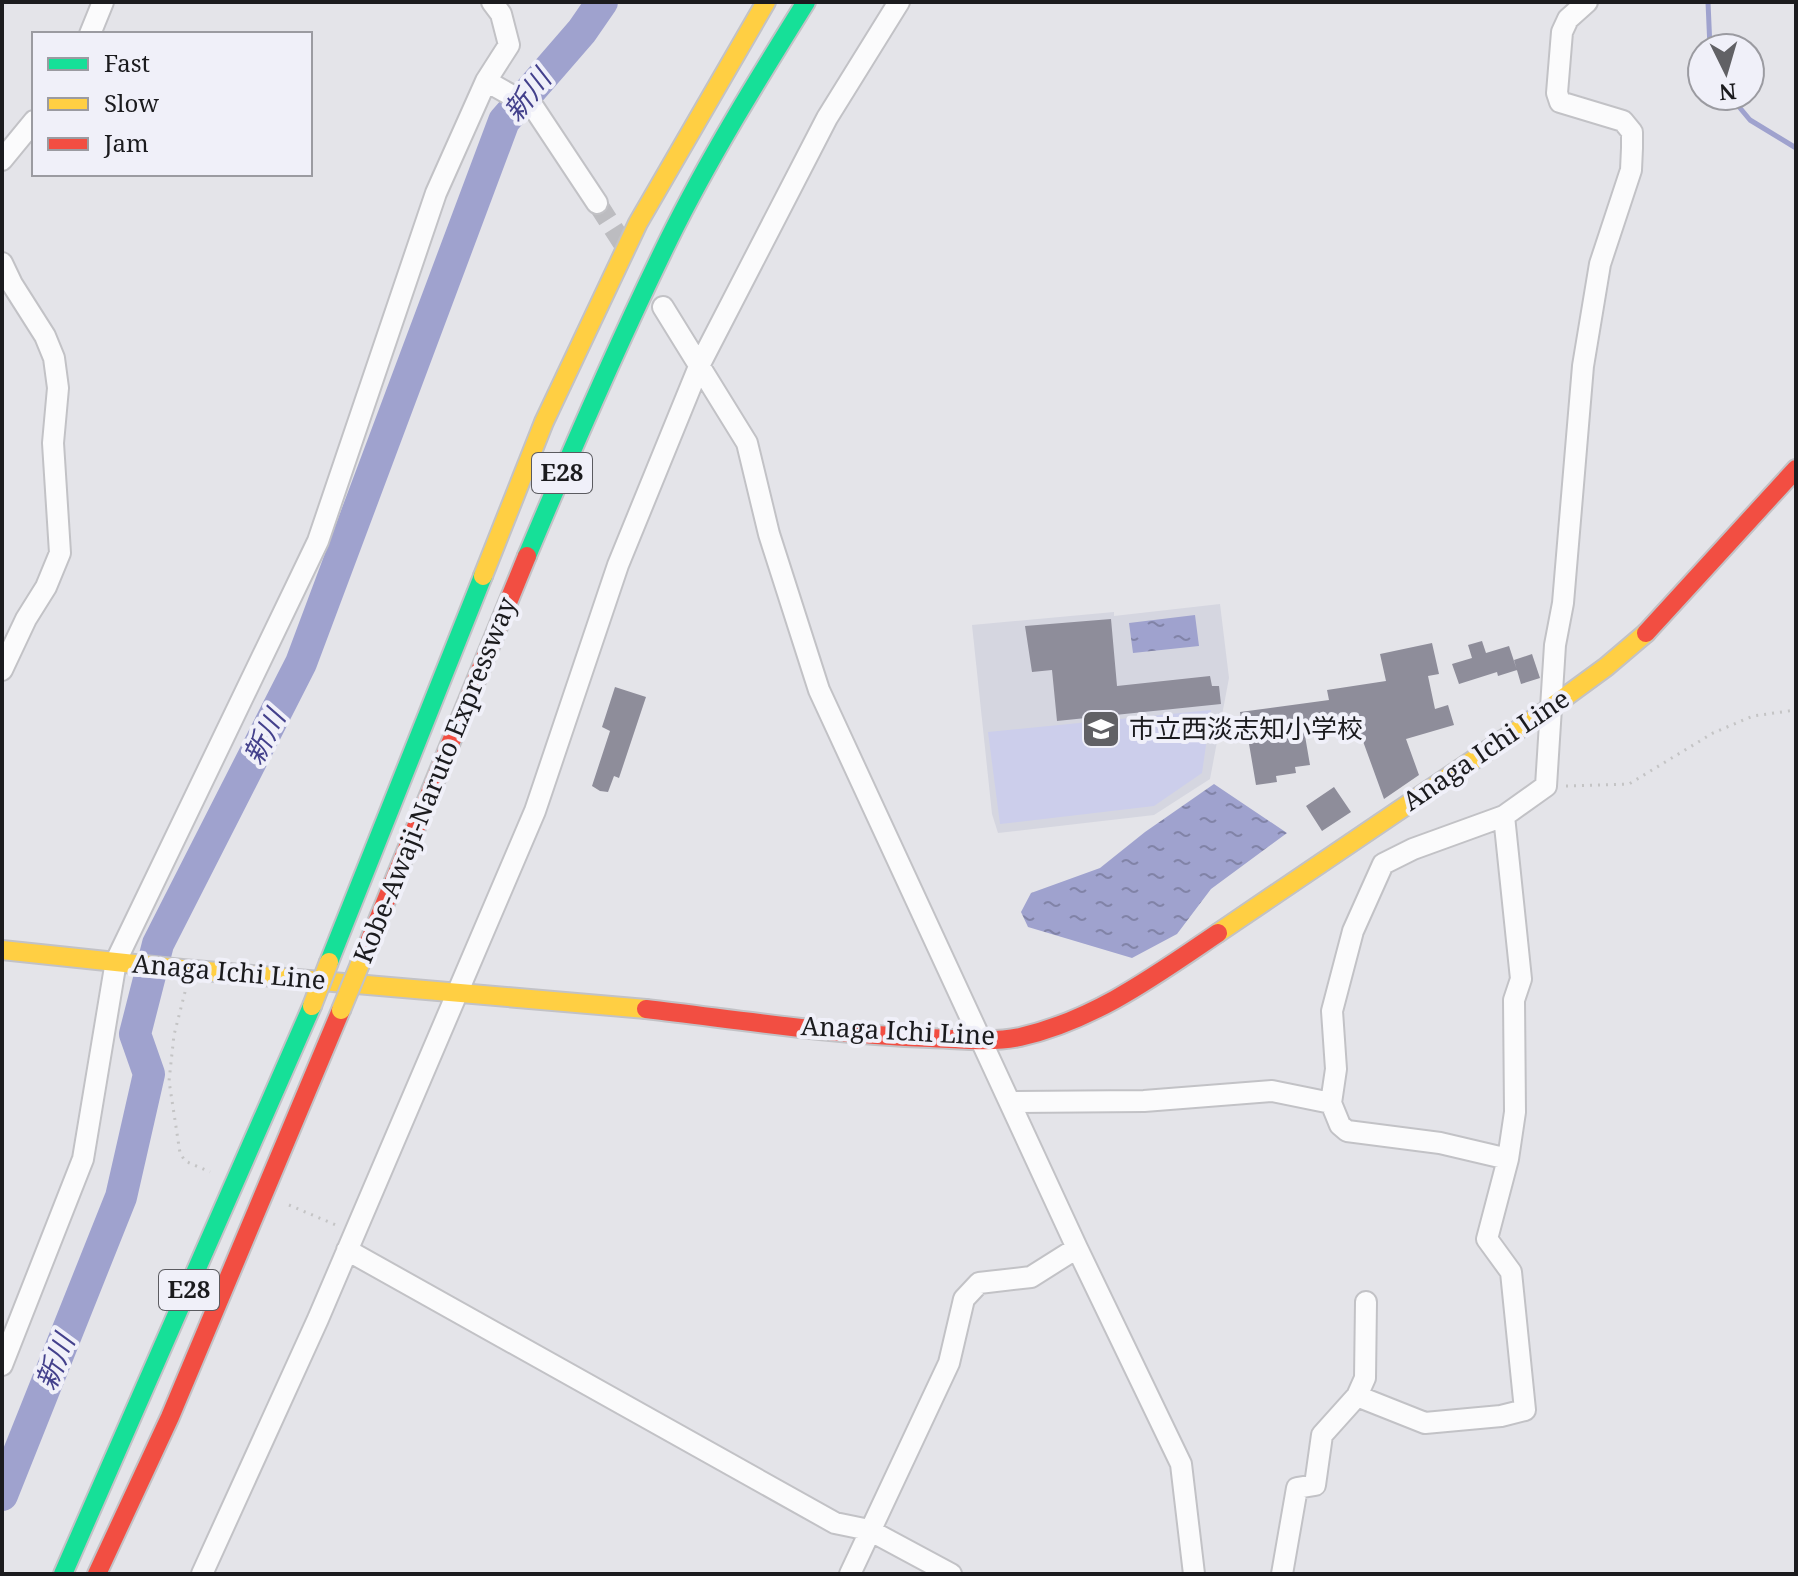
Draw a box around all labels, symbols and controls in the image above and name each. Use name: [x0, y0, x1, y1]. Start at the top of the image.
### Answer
legend: [32, 32, 312, 176]
north arrow: [1686, 32, 1766, 112]
text: Fast: [104, 46, 150, 79]
water label: 新川: [494, 58, 560, 128]
text: N: [1718, 77, 1738, 109]
text: Slow: [104, 86, 159, 119]
text: Jam: [103, 126, 149, 159]
road number: E28: [532, 453, 592, 493]
street label: Kobe-Awaji-Naruto Expressway: [344, 591, 524, 968]
street label: Anaga Ichi Line: [1395, 680, 1576, 818]
water label: 新川: [233, 700, 294, 770]
school or university icon: 市立西淡志知小学校: [1080, 708, 1122, 750]
place label: 市立西淡志知小学校: [1129, 710, 1363, 746]
street label: Anaga Ichi Line: [131, 945, 327, 997]
street label: Anaga Ichi Line: [800, 1007, 996, 1053]
road number: E28: [159, 1270, 219, 1310]
water label: 新川: [26, 1326, 83, 1395]

